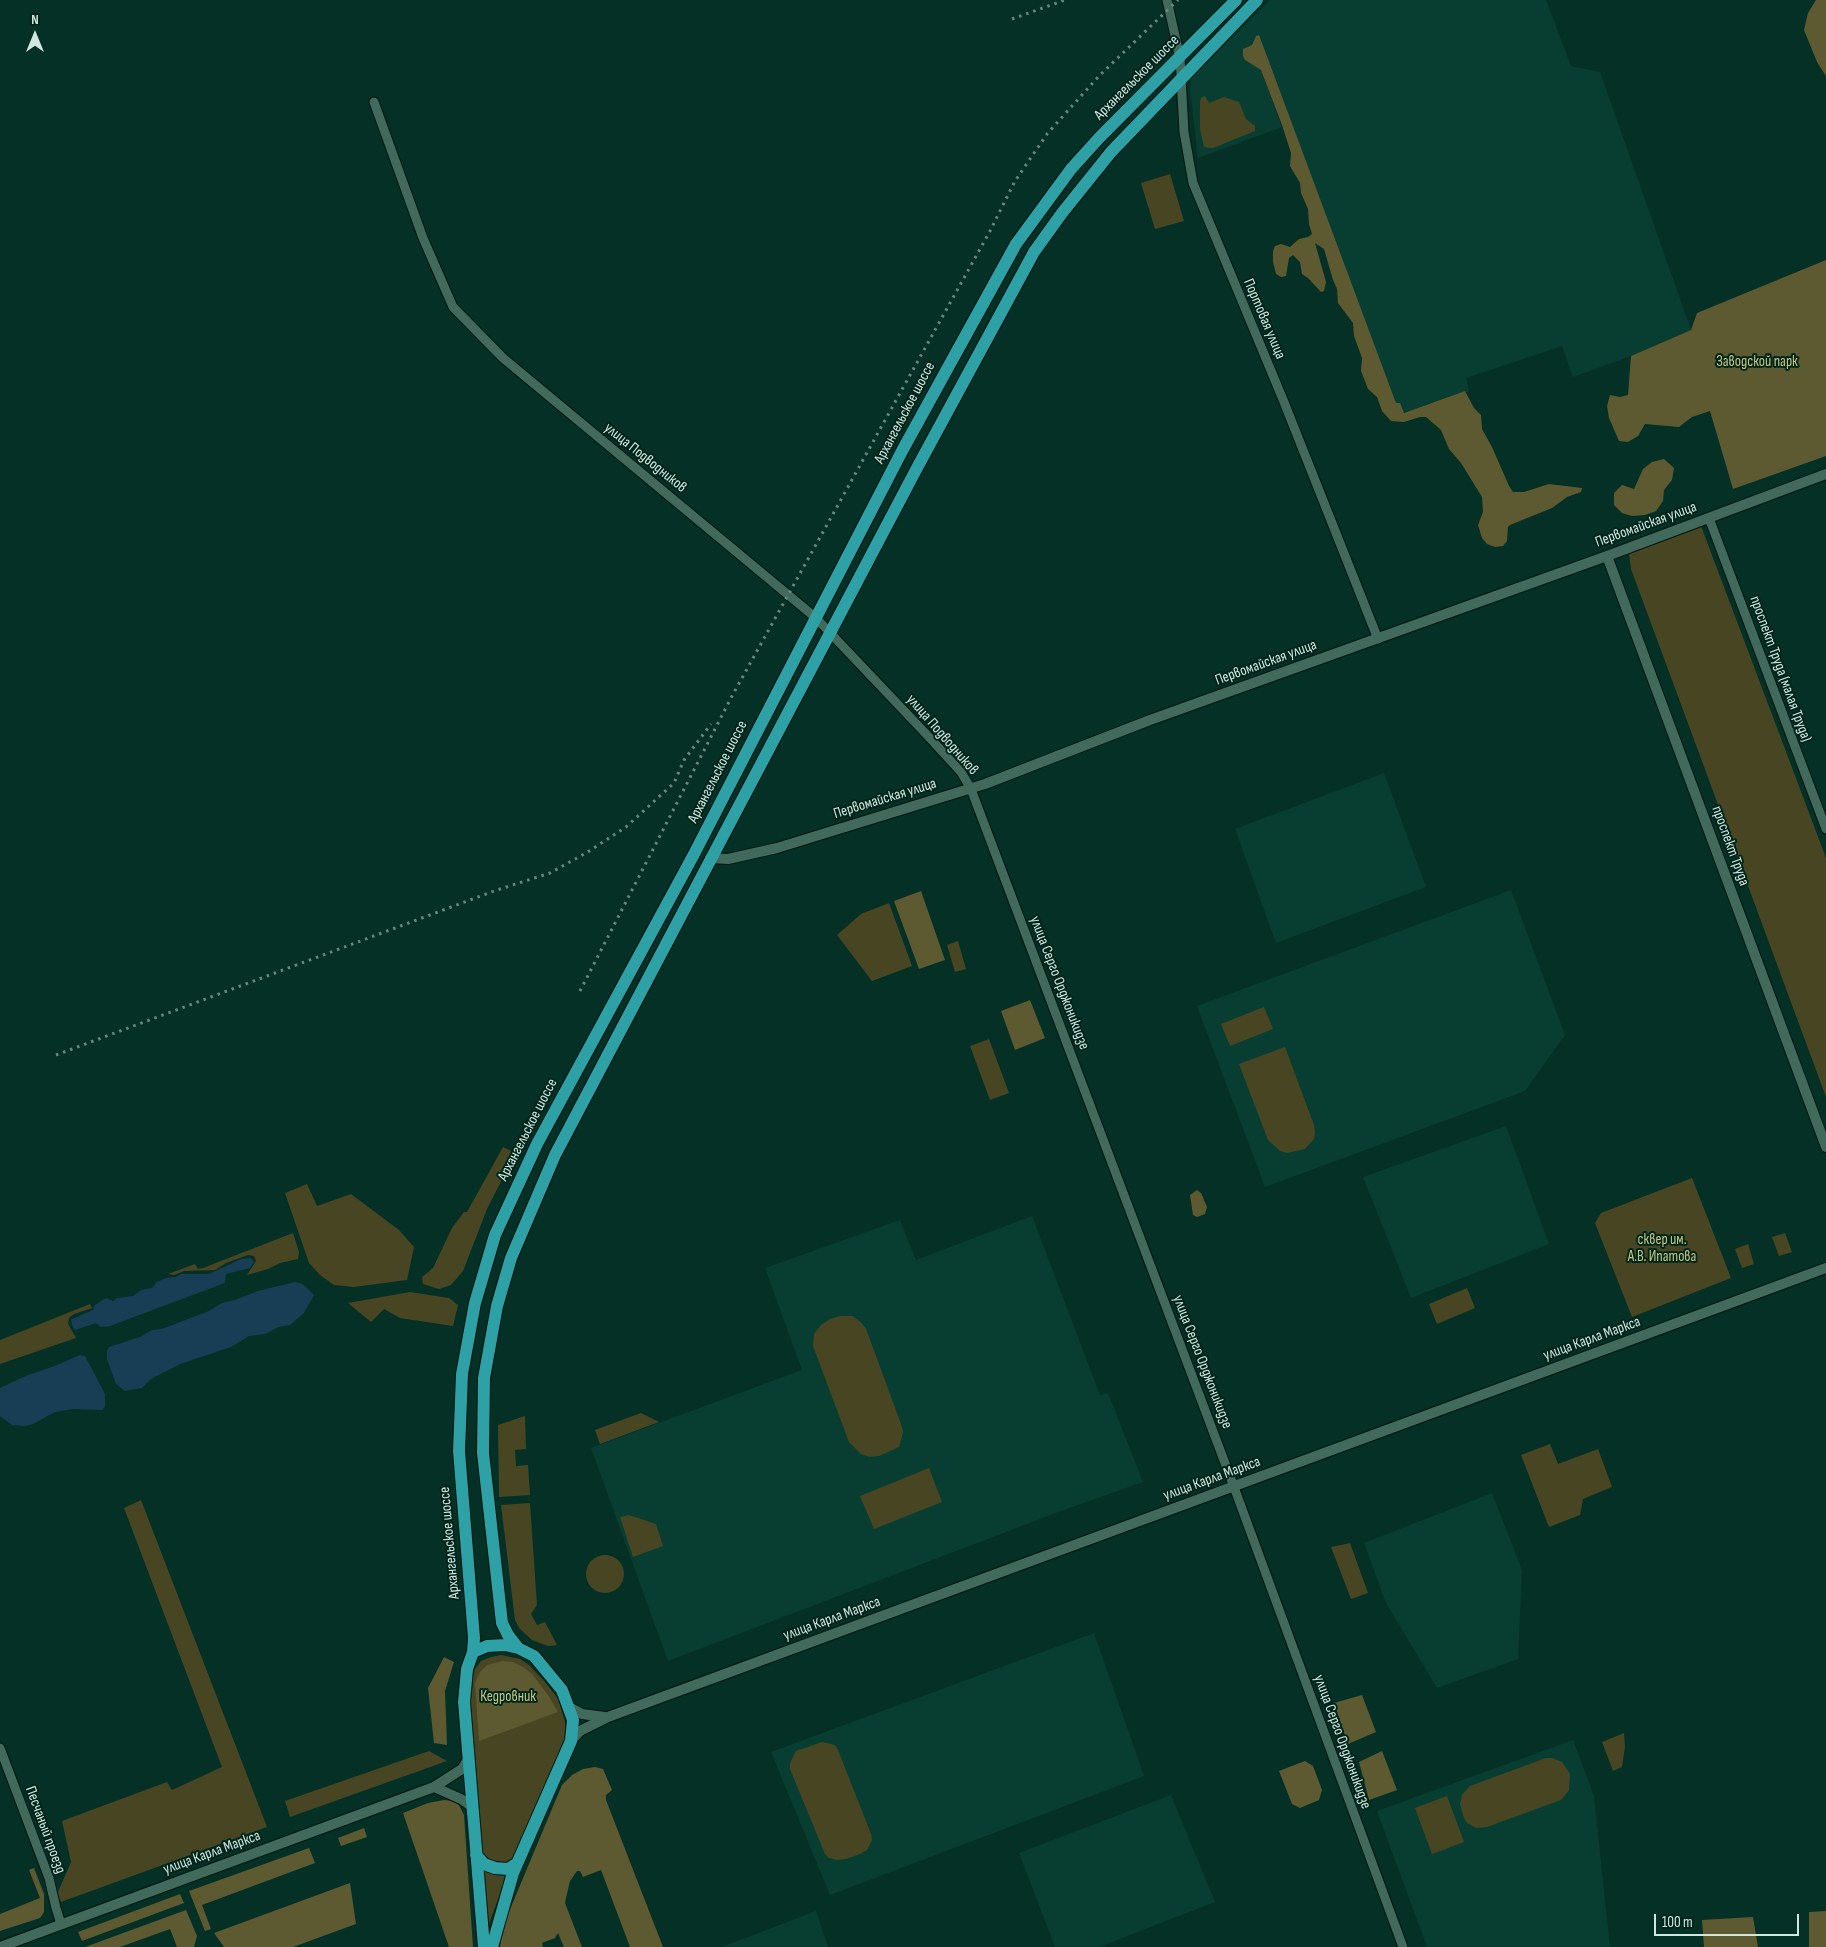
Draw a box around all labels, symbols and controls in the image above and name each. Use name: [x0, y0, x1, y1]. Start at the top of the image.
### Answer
north arrow: [10, 10, 60, 60]
text: N: [31, 11, 39, 28]
street label: Архангельское шоссе: [1091, 32, 1183, 124]
street label: Портовая улица: [1239, 276, 1289, 362]
park label: Заводской парк: [1716, 353, 1798, 371]
street label: Архангельское шоссе: [871, 359, 939, 467]
street label: улица Подводников: [600, 419, 690, 497]
street label: Первомайская улица: [1593, 498, 1699, 552]
street label: проспект Труда (малая Труда): [1745, 594, 1815, 744]
street label: Первомайская улица: [1213, 636, 1319, 690]
street label: улица Подводников: [902, 691, 982, 779]
street label: Архангельское шоссе: [684, 718, 752, 826]
street label: Первомайская улица: [831, 775, 939, 823]
street label: проспект Труда: [1707, 804, 1753, 888]
street label: улица Серго Орджоникидзе: [1025, 914, 1093, 1052]
street label: Архангельское шоссе: [494, 1076, 562, 1184]
park label: сквер им. А.В. Ипатова: [1628, 1231, 1696, 1266]
street label: улица Серго Орджоникидзе: [1168, 1293, 1236, 1431]
street label: улица Карла Маркса: [1541, 1313, 1643, 1365]
street label: улица Карла Маркса: [1161, 1453, 1263, 1505]
street label: Архангельское шоссе: [436, 1486, 464, 1600]
street label: улица Карла Маркса: [781, 1593, 883, 1645]
street label: улица Серго Орджоникидзе: [1309, 1672, 1375, 1812]
park label: Кедровник: [480, 1688, 536, 1706]
street label: Песчаный проезд: [21, 1784, 69, 1876]
street label: улица Карла Маркса: [161, 1827, 263, 1879]
scale bar: [1656, 1904, 1801, 1936]
text: 100 m: [1662, 1913, 1693, 1932]

